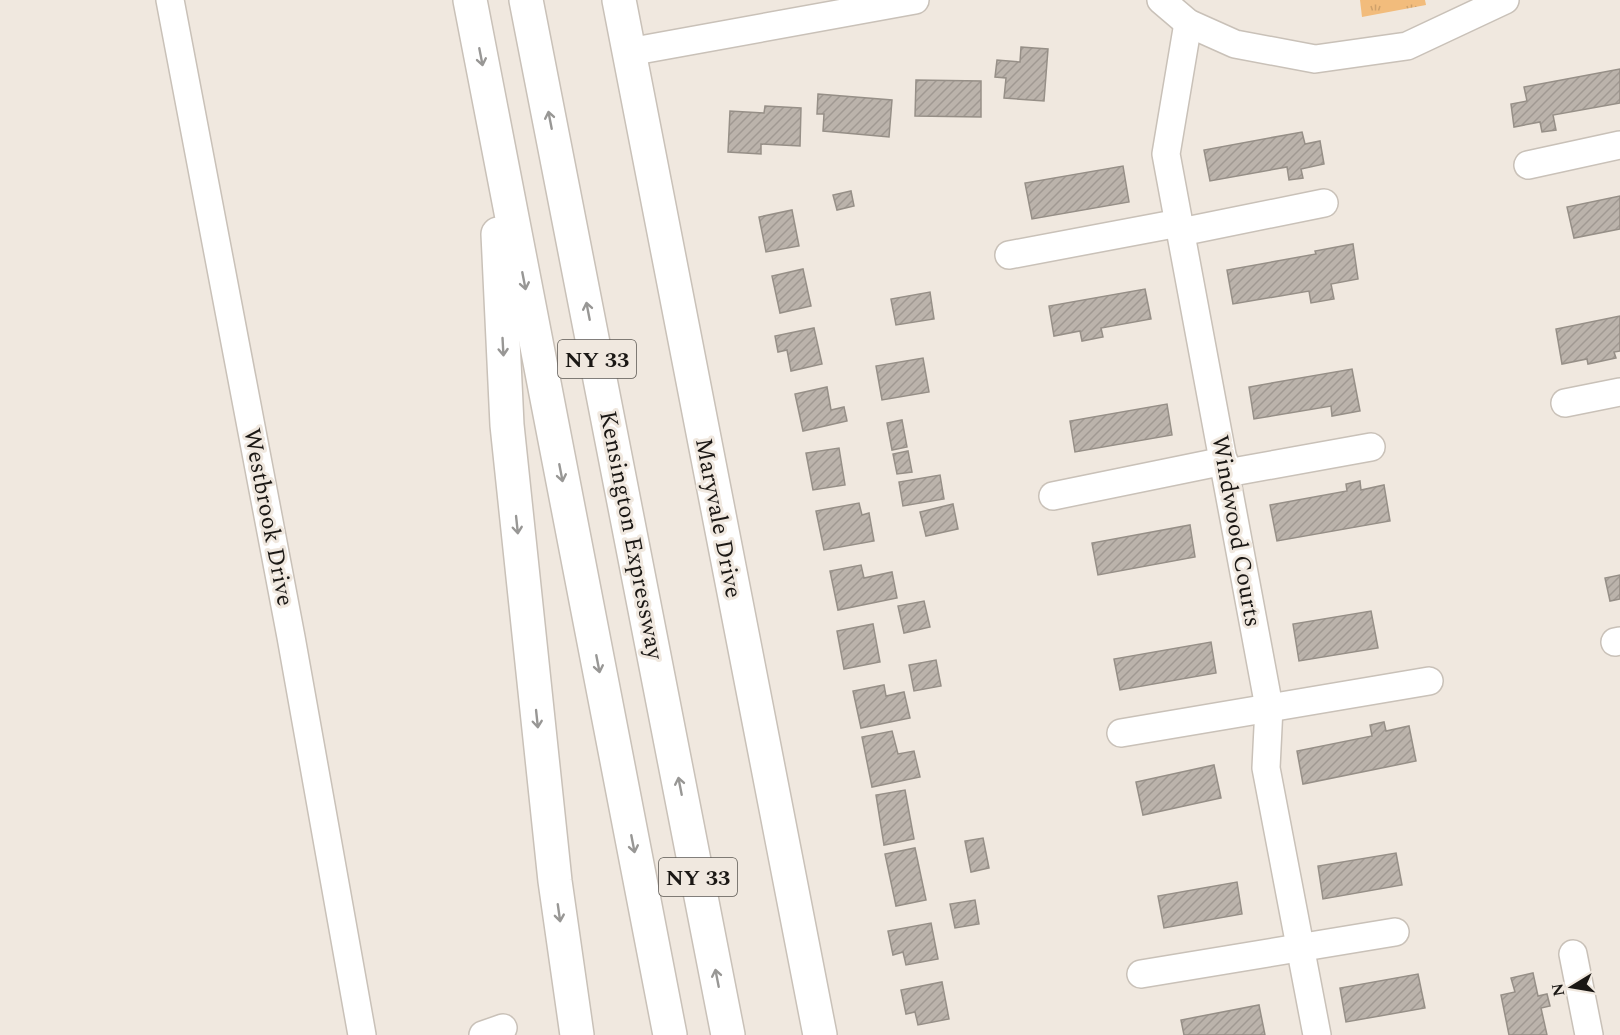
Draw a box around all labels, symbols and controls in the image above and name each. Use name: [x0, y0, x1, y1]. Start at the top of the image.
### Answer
one-way arrow: [476, 47, 487, 67]
one-way arrow: [544, 111, 555, 130]
one-way arrow: [519, 271, 530, 291]
one-way arrow: [582, 302, 593, 321]
one-way arrow: [498, 337, 509, 357]
road number: NY 33: [558, 340, 636, 378]
street label: Kensington Expressway: [589, 408, 673, 664]
street label: Westbrook Drive: [233, 425, 303, 609]
street label: Windwood Courts: [1201, 432, 1271, 630]
street label: Maryvale Drive: [685, 435, 751, 601]
one-way arrow: [556, 463, 567, 482]
one-way arrow: [512, 515, 523, 535]
one-way arrow: [593, 654, 604, 674]
one-way arrow: [532, 709, 543, 728]
one-way arrow: [674, 777, 685, 796]
one-way arrow: [628, 834, 639, 853]
road number: NY 33: [659, 858, 737, 896]
one-way arrow: [554, 902, 565, 922]
north arrow: [1542, 957, 1602, 1017]
one-way arrow: [711, 968, 722, 988]
text: N: [1545, 981, 1571, 998]

